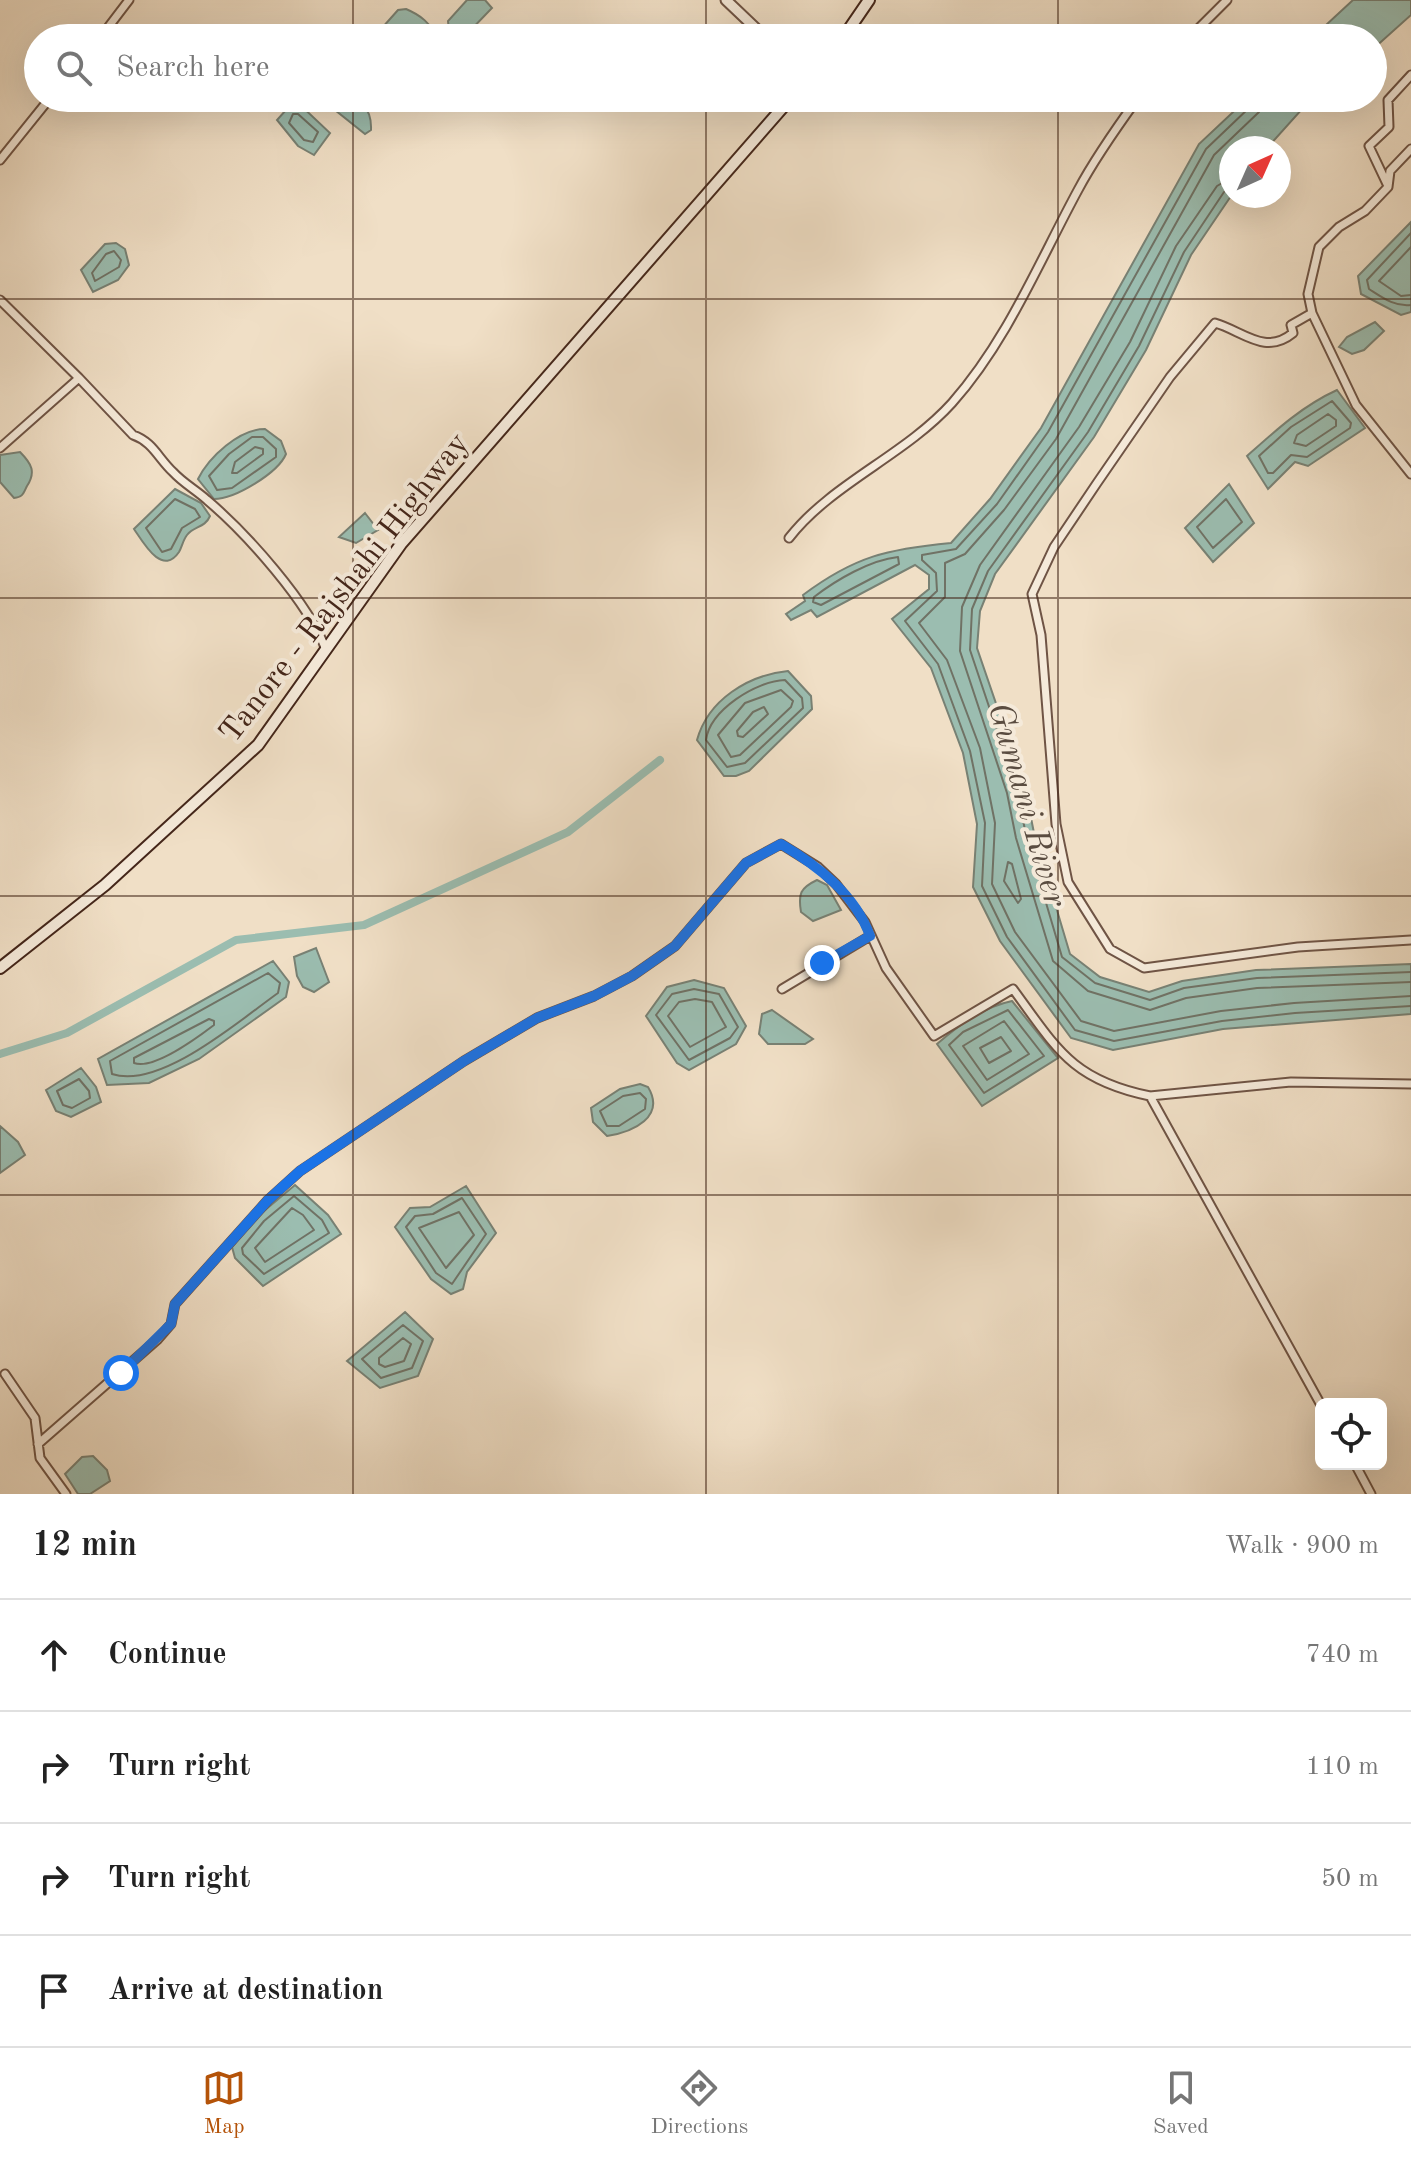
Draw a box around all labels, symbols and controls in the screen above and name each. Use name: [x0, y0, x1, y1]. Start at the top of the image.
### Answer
search box: [24, 24, 1387, 112]
icon: search: [52, 46, 96, 90]
text: Search here: [116, 53, 270, 83]
north arrow: [1219, 136, 1291, 208]
street label: Tanore - Rajshahi Highway: [215, 428, 476, 750]
water label: Gumani River: [981, 699, 1072, 912]
route end: [804, 945, 840, 981]
route start: [103, 1355, 139, 1391]
map controls: [1315, 1398, 1387, 1470]
button: locate: [1315, 1398, 1387, 1470]
text: 12 min: [32, 1529, 137, 1563]
text: Walk · 900 m: [1225, 1533, 1379, 1559]
icon: ahead: [32, 1633, 76, 1677]
text: Continue: [108, 1640, 227, 1670]
text: 740 m: [1306, 1642, 1379, 1668]
icon: right: [32, 1745, 76, 1789]
text: Turn right: [108, 1752, 250, 1782]
text: 110 m: [1306, 1754, 1379, 1780]
icon: right: [32, 1857, 76, 1901]
text: Turn right: [108, 1864, 250, 1894]
text: 50 m: [1321, 1866, 1379, 1892]
icon: arrive: [32, 1969, 76, 2013]
text: Arrive at destination: [108, 1976, 383, 2006]
tab: Map: [202, 2066, 246, 2141]
tab: Directions: [651, 2066, 748, 2141]
tab: Saved: [1153, 2066, 1209, 2141]

